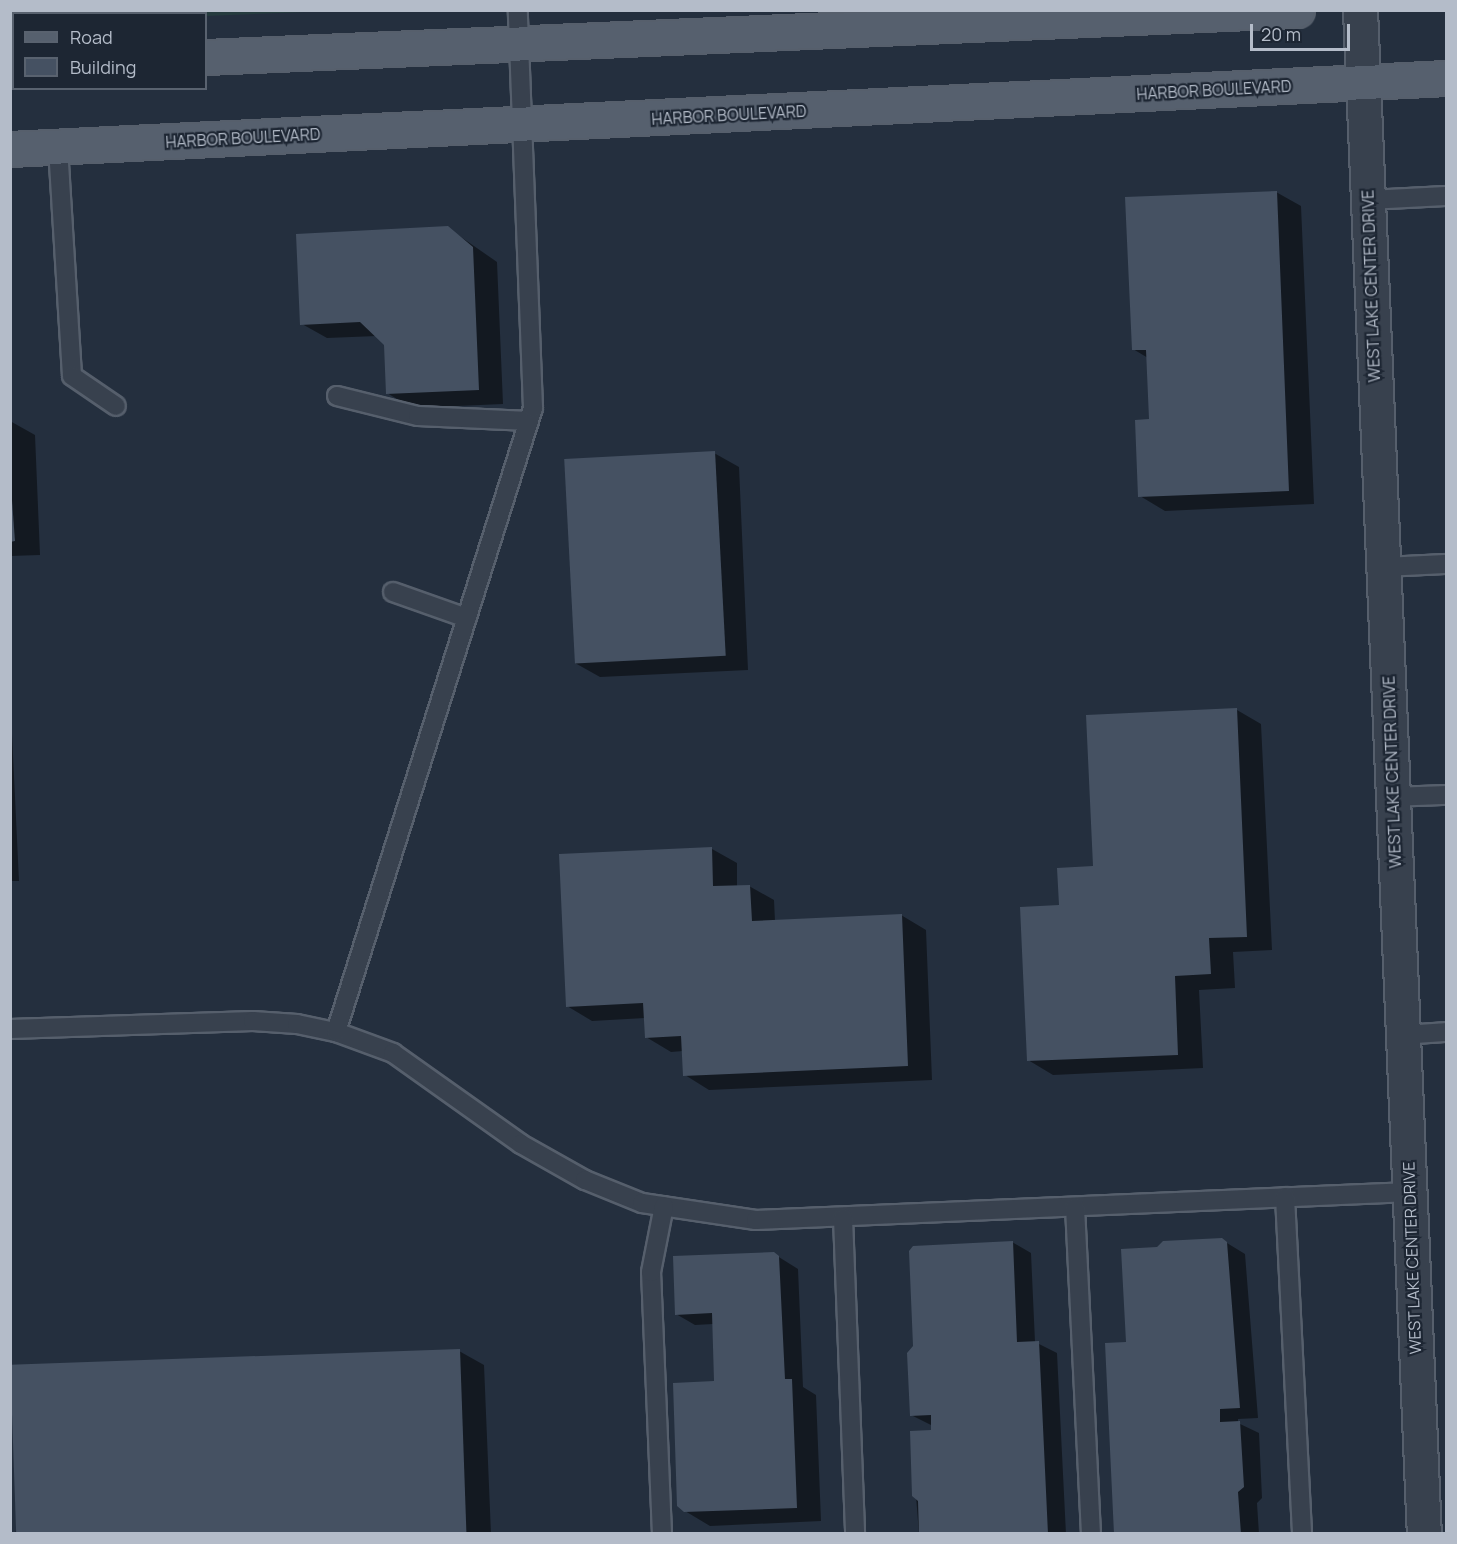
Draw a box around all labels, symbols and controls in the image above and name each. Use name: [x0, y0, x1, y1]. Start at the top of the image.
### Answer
legend: [12, 12, 207, 90]
scale bar: [1253, 12, 1354, 50]
text: 20 m: [1261, 22, 1301, 46]
text: Road: [70, 25, 113, 49]
text: Building: [70, 55, 136, 79]
street label: HARBOR BOULEVARD: [1136, 76, 1292, 104]
street label: HARBOR BOULEVARD: [651, 101, 807, 129]
street label: HARBOR BOULEVARD: [165, 124, 321, 152]
street label: WEST LAKE CENTER DRIVE: [1358, 189, 1384, 383]
street label: WEST LAKE CENTER DRIVE: [1379, 675, 1405, 869]
street label: WEST LAKE CENTER DRIVE: [1399, 1161, 1425, 1355]

